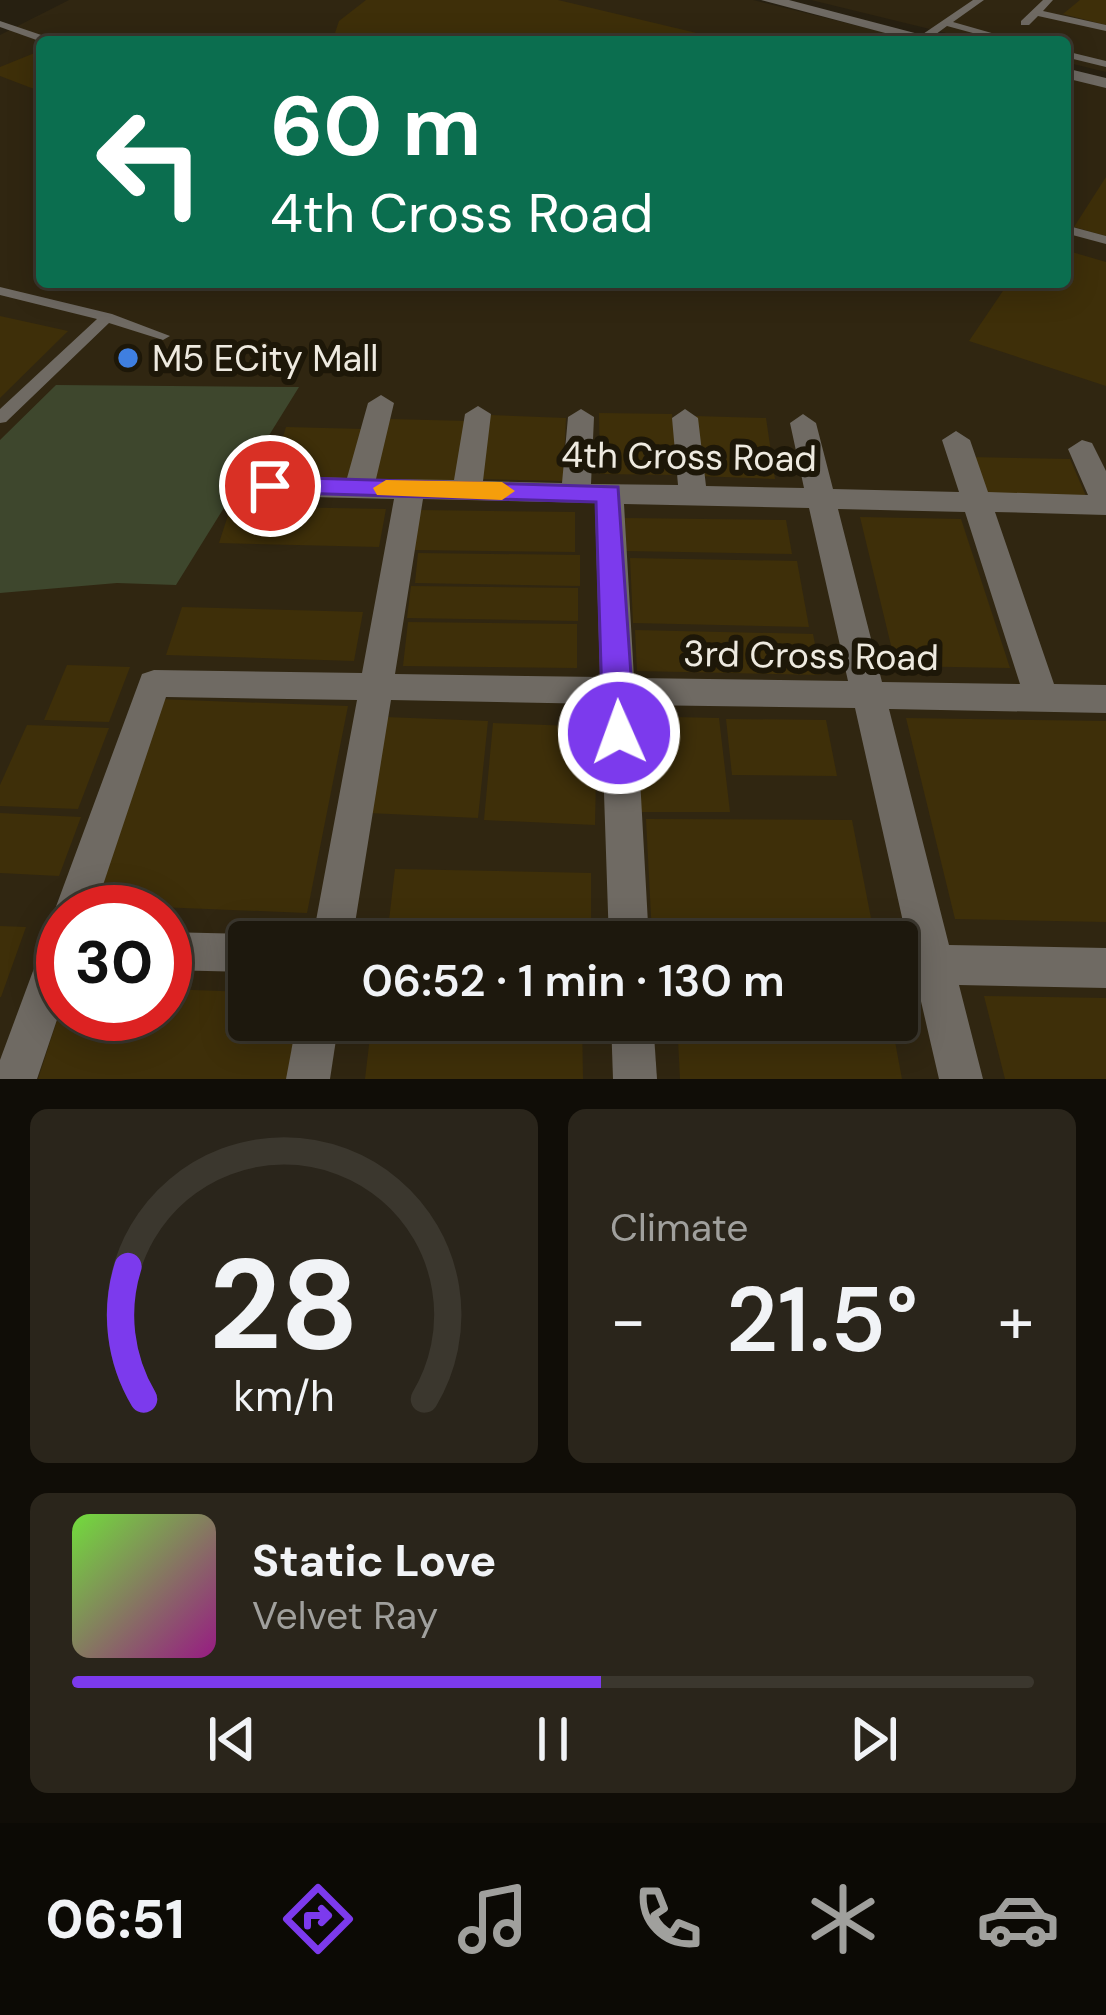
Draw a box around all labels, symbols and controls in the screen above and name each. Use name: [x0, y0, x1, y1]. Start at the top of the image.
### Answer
text: 60 m: [270, 72, 481, 181]
icon: left: [72, 84, 228, 240]
text: 4th Cross Road: [270, 178, 653, 249]
place label: M5 ECity Mall: [152, 335, 378, 382]
marker: M5 ECity Mall: [115, 345, 141, 371]
street label: 4th Cross Road: [561, 431, 817, 482]
pin: [219, 435, 321, 537]
icon: arrive: [237, 453, 303, 519]
street label: 3rd Cross Road: [683, 630, 939, 681]
position arrow: [556, 670, 682, 796]
speed limit sign: 30: [36, 885, 192, 1041]
text: 06:52 · 1 min · 130 m: [361, 951, 785, 1010]
text: Climate: [610, 1202, 748, 1253]
text: 28: [209, 1224, 359, 1387]
text: 21.5°: [726, 1262, 918, 1379]
text: −: [610, 1278, 646, 1363]
text: +: [998, 1278, 1034, 1363]
text: km/h: [233, 1368, 335, 1424]
text: Static Love: [252, 1531, 496, 1590]
text: Velvet Ray: [252, 1590, 438, 1641]
icon: previous: [199, 1706, 265, 1772]
icon: pause: [520, 1706, 586, 1772]
icon: next: [841, 1706, 907, 1772]
icon: directions: [276, 1877, 360, 1961]
icon: music: [451, 1877, 535, 1961]
icon: phone: [626, 1877, 710, 1961]
icon: climate: [801, 1877, 885, 1961]
icon: car: [976, 1877, 1060, 1961]
text: 06:51: [46, 1884, 185, 1955]

